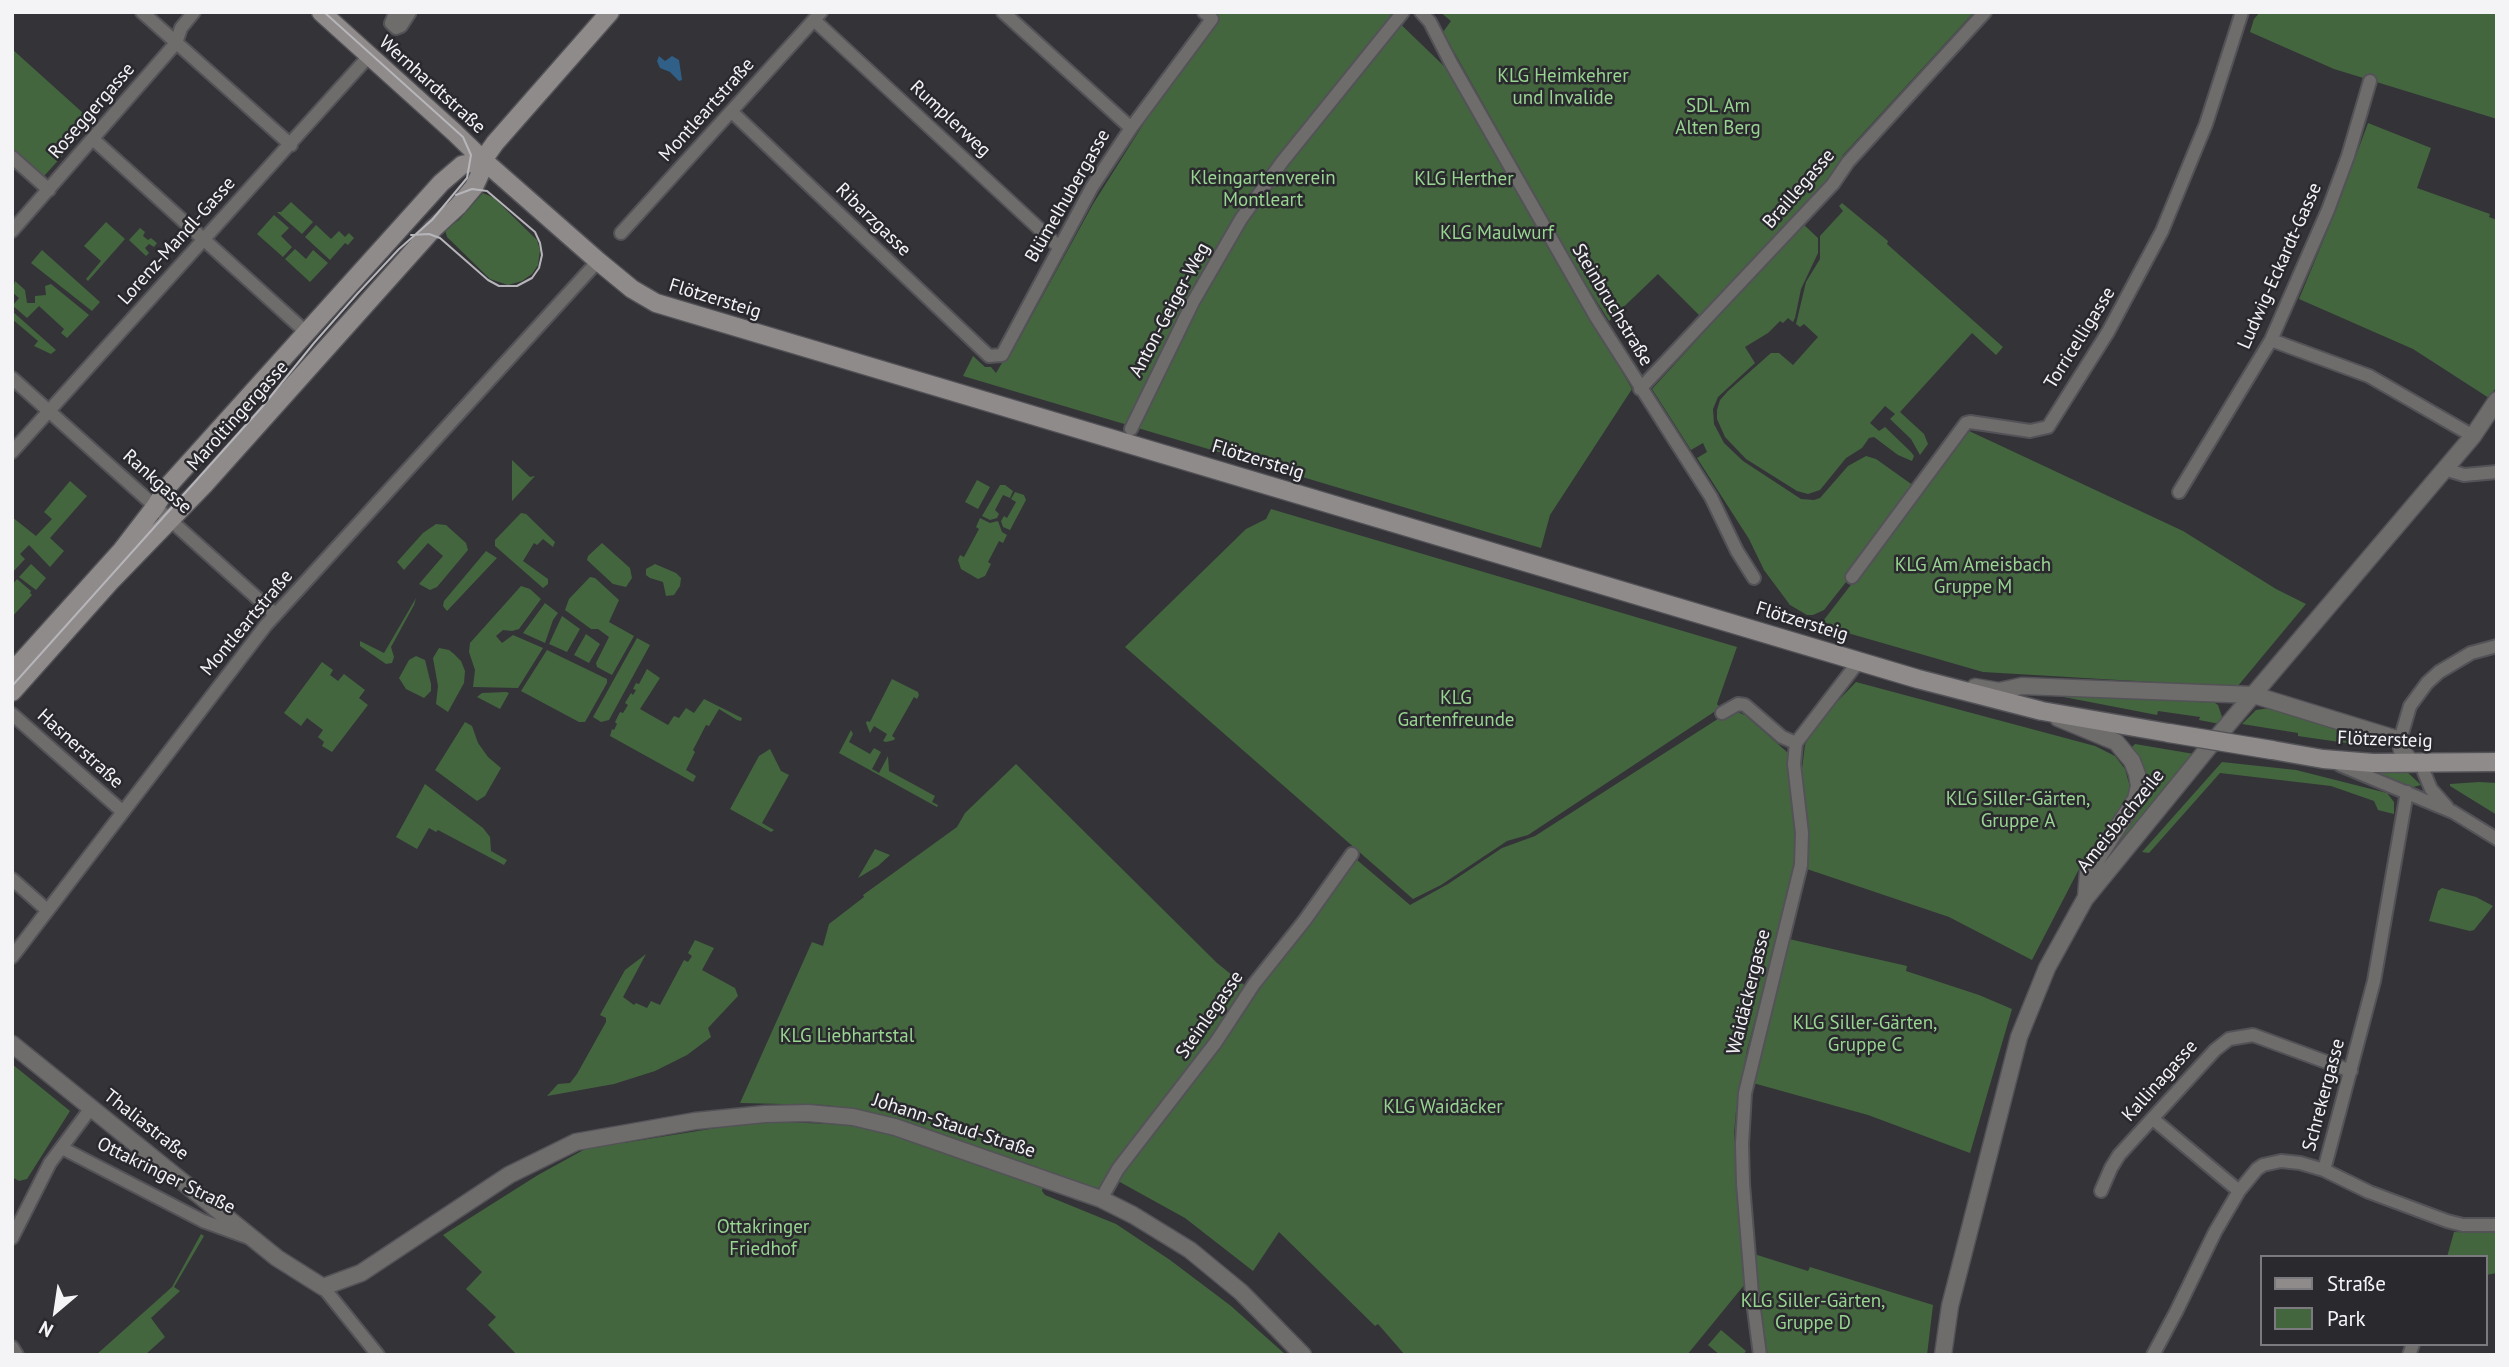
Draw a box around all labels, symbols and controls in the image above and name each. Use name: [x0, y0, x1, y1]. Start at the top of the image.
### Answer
street label: Wernhardtstraße: [374, 31, 490, 139]
street label: Montleartstraße: [655, 54, 759, 166]
street label: Roseggergasse: [44, 58, 140, 164]
park label: KLG Heimkehrer und Invalide: [1497, 66, 1629, 110]
street label: Rumplerweg: [905, 76, 995, 162]
park label: SDL Am Alten Berg: [1675, 96, 1761, 140]
street label: Blümelhubergasse: [1021, 125, 1115, 267]
street label: Braillegasse: [1758, 145, 1840, 233]
park label: Kleingartenverein Montleart: [1190, 168, 1336, 212]
park label: KLG Herther: [1414, 169, 1514, 191]
street label: Lorenz-Mandl-Gasse: [114, 172, 240, 310]
street label: Ribarzgasse: [831, 178, 915, 262]
street label: Ludwig-Eckardt-Gasse: [2233, 179, 2327, 353]
park label: KLG Maulwurf: [1440, 223, 1554, 245]
street label: Anton-Geiger-Weg: [1125, 239, 1215, 381]
street label: Steinbruchstraße: [1567, 240, 1657, 370]
street label: Flötzersteig: [666, 274, 764, 324]
street label: Torricelligasse: [2040, 283, 2120, 393]
street label: Maroltingergasse: [183, 356, 293, 476]
street label: Flötzersteig: [1209, 435, 1307, 485]
street label: Rankgasse: [118, 445, 196, 519]
park label: KLG Am Ameisbach Gruppe M: [1895, 555, 2051, 599]
street label: Montleartstraße: [196, 565, 298, 681]
street label: Flötzersteig: [1753, 597, 1851, 647]
park label: KLG Gartenfreunde: [1397, 688, 1515, 732]
street label: Hasnerstraße: [32, 704, 128, 794]
street label: Flötzersteig: [2337, 727, 2433, 753]
street label: Ameisbachzeile: [2072, 765, 2170, 877]
park label: KLG Siller-Gärten, Gruppe A: [1946, 789, 2090, 833]
street label: Waidäckergasse: [1722, 927, 1776, 1057]
street label: Steinlegasse: [1171, 967, 1249, 1063]
park label: KLG Siller-Gärten, Gruppe C: [1793, 1013, 1937, 1057]
park label: KLG Liebhartstal: [780, 1026, 914, 1048]
street label: Kallinagasse: [2117, 1036, 2203, 1126]
street label: Schrekergasse: [2298, 1036, 2350, 1154]
street label: Thaliastraße: [99, 1085, 193, 1165]
street label: Johann-Staud-Straße: [870, 1089, 1038, 1163]
park label: KLG Waidäcker: [1383, 1097, 1503, 1119]
street label: Ottakringer Straße: [93, 1133, 239, 1219]
park label: Ottakringer Friedhof: [717, 1217, 809, 1261]
legend: [2260, 1255, 2488, 1346]
text: Straße: [2327, 1270, 2386, 1297]
north arrow: [21, 1276, 91, 1346]
park label: KLG Siller-Gärten, Gruppe D: [1741, 1291, 1885, 1335]
text: Park: [2327, 1305, 2366, 1332]
text: N: [35, 1316, 57, 1343]

